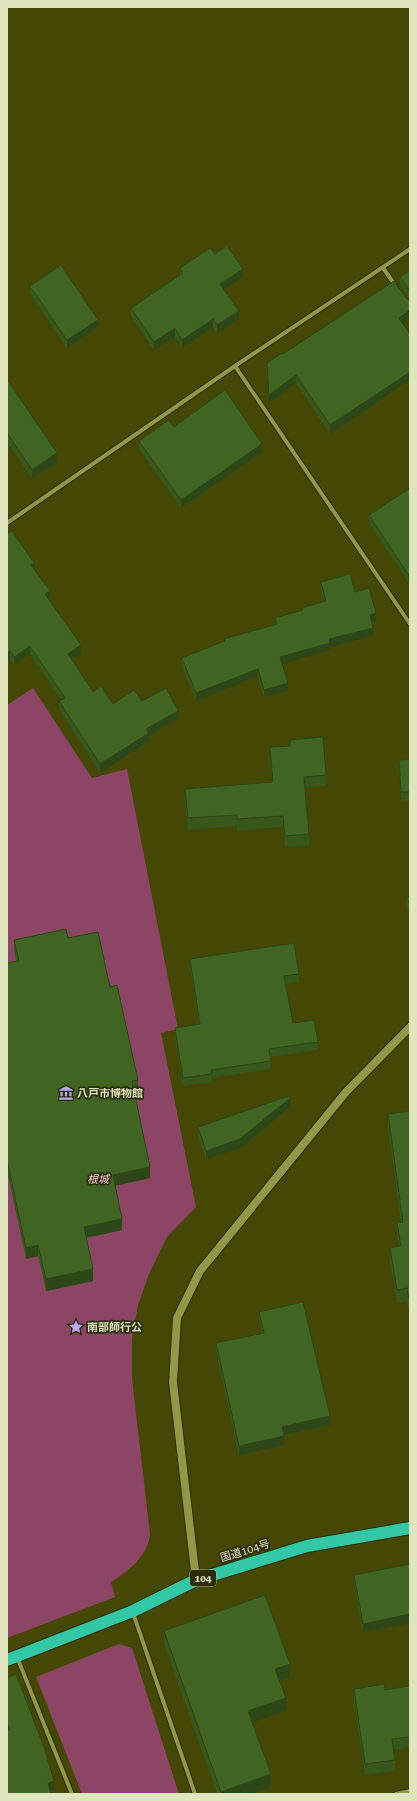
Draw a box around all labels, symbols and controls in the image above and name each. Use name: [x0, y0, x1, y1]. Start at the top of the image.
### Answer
museum icon: 八戸市博物館: [58, 1085, 74, 1101]
place label: 八戸市博物館: [77, 1087, 143, 1100]
park label: 根城: [87, 1173, 111, 1186]
place icon: 南部師行公: [68, 1319, 84, 1335]
place label: 南部師行公: [87, 1321, 142, 1334]
street label: 国道104号: [218, 1537, 272, 1565]
road number: 104: [190, 1570, 216, 1586]

